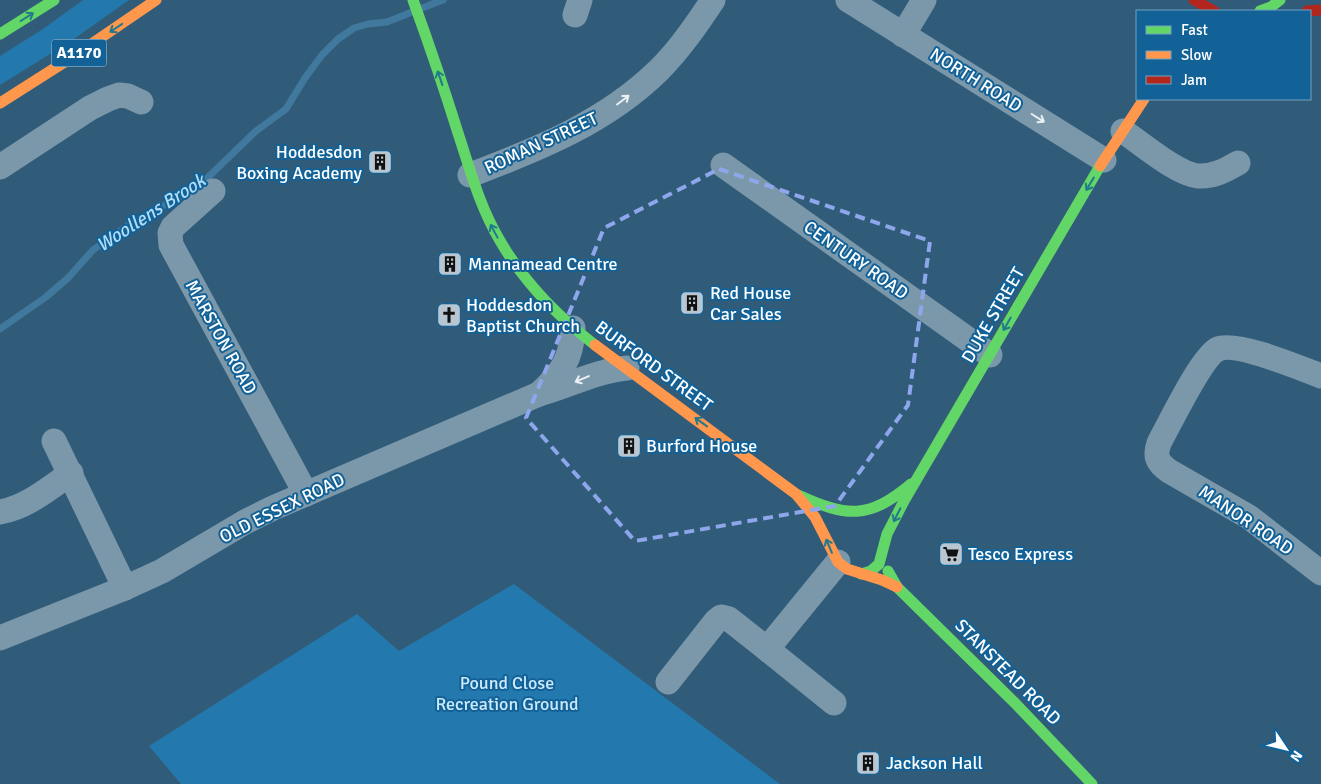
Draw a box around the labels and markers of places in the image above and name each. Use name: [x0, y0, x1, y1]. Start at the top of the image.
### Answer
place label: Hoddesdon Boxing Academy: [236, 141, 363, 184]
building icon: Hoddesdon Boxing Academy: [367, 149, 393, 175]
building icon: Mannamead Centre: [437, 251, 463, 277]
place label: Mannamead Centre: [468, 253, 618, 275]
place label: Red House Car Sales: [710, 282, 791, 325]
building icon: Red House Car Sales: [679, 290, 705, 316]
place label: Hoddesdon Baptist Church: [466, 294, 580, 337]
church icon: Hoddesdon Baptist Church: [436, 302, 462, 328]
building icon: Burford House: [616, 433, 642, 459]
place label: Burford House: [646, 435, 757, 457]
supermarket icon: Tesco Express: [938, 541, 964, 567]
place label: Tesco Express: [968, 543, 1073, 565]
building icon: Jackson Hall: [855, 750, 881, 776]
place label: Jackson Hall: [886, 752, 983, 774]

